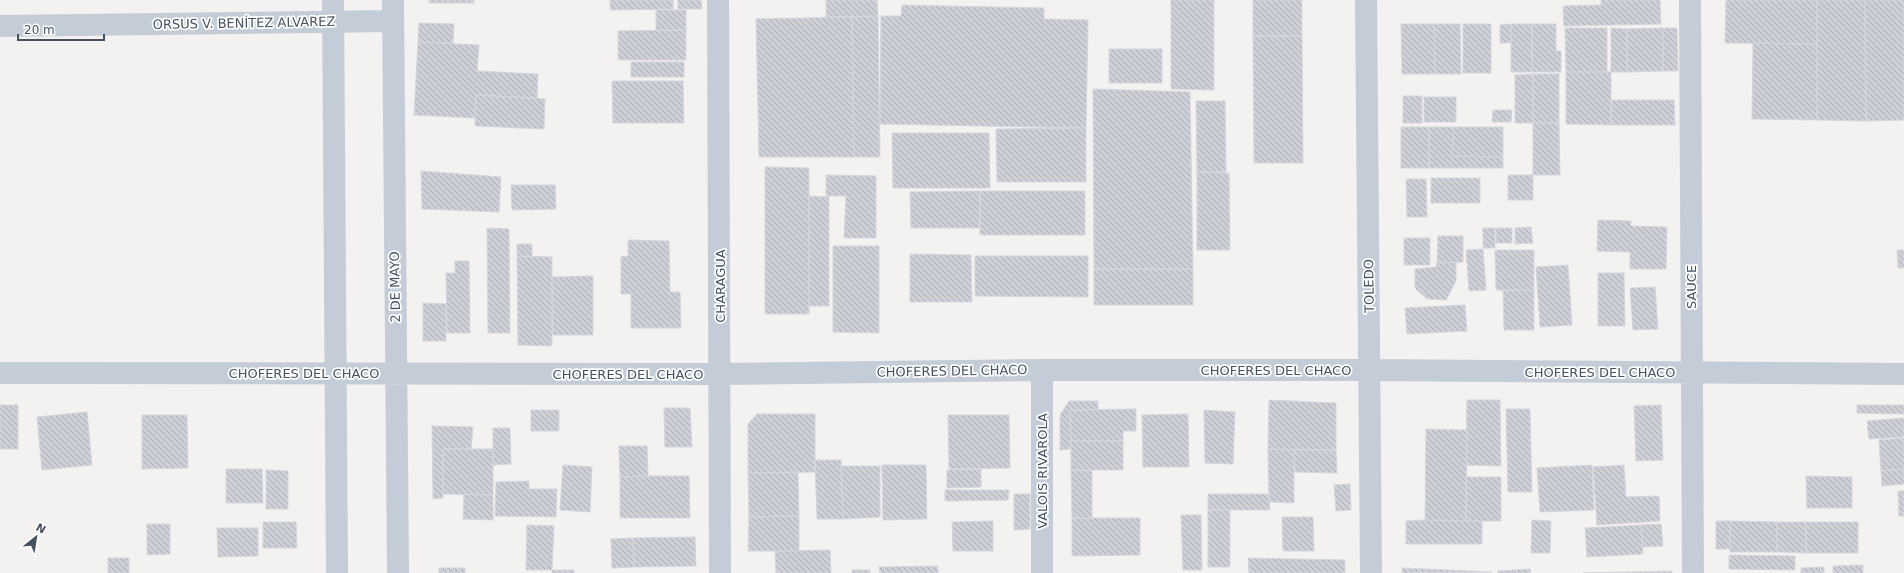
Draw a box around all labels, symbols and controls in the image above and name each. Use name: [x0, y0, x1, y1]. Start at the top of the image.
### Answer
street label: ORSUS V. BENÍTEZ ALVAREZ: [153, 14, 336, 32]
scale bar: [18, 16, 104, 42]
text: 20 m: [24, 23, 55, 37]
street label: CHARAGUA: [713, 249, 728, 323]
street label: 2 DE MAYO: [387, 251, 403, 323]
street label: TOLEDO: [1361, 259, 1377, 314]
street label: SAUCE: [1684, 265, 1699, 309]
street label: CHOFERES DEL CHACO: [876, 362, 1028, 380]
street label: CHOFERES DEL CHACO: [1201, 363, 1351, 378]
street label: CHOFERES DEL CHACO: [1525, 365, 1675, 380]
street label: CHOFERES DEL CHACO: [229, 366, 379, 381]
street label: CHOFERES DEL CHACO: [553, 367, 703, 382]
street label: VALOIS RIVAROLA: [1035, 413, 1050, 529]
north arrow: [16, 517, 56, 557]
text: N: [34, 521, 48, 537]

